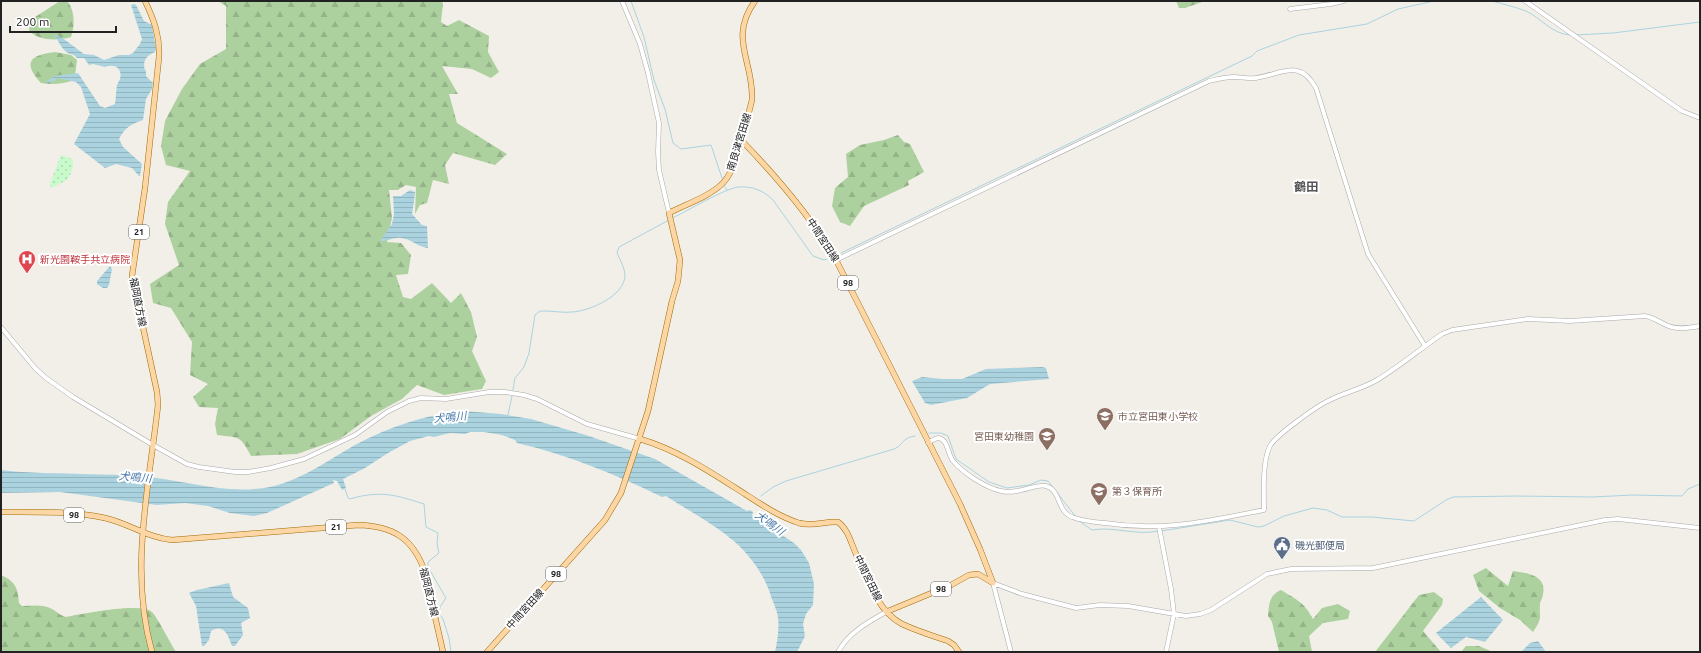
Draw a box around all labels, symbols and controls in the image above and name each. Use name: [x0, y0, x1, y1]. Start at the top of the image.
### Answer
scale bar: [10, 8, 116, 34]
text: 200 m: [16, 15, 49, 28]
street label: 南良津宮田線: [725, 112, 753, 172]
district label: 鶴田: [1294, 180, 1318, 193]
street label: 中間宮田線: [805, 216, 841, 264]
road number: 21: [129, 225, 149, 239]
hospital icon: 新光園鞍手共立病院: [17, 249, 37, 274]
place label: 新光園鞍手共立病院: [40, 254, 130, 265]
street label: 福岡直方線: [128, 276, 148, 328]
road number: 98: [838, 276, 858, 290]
school or university icon: 市立宮田東小学校: [1095, 406, 1115, 431]
water label: 犬鳴川: [433, 409, 468, 424]
place label: 市立宮田東小学校: [1118, 411, 1198, 422]
school or university icon: 宮田東幼稚園: [1037, 426, 1057, 451]
place label: 宮田東幼稚園: [974, 431, 1034, 442]
water label: 犬鳴川: [118, 470, 153, 485]
school or university icon: 第３保育所: [1089, 481, 1109, 506]
place label: 第３保育所: [1112, 486, 1162, 497]
road number: 98: [64, 508, 84, 522]
water label: 犬鳴川: [753, 508, 788, 538]
road number: 21: [326, 520, 346, 534]
public building icon: 磯光郵便局: [1272, 535, 1292, 560]
place label: 磯光郵便局: [1295, 540, 1345, 551]
street label: 中間宮田線: [852, 553, 884, 603]
street label: 福岡直方線: [418, 566, 440, 618]
road number: 98: [546, 567, 566, 581]
road number: 98: [931, 582, 951, 596]
street label: 中間宮田線: [504, 587, 546, 631]

